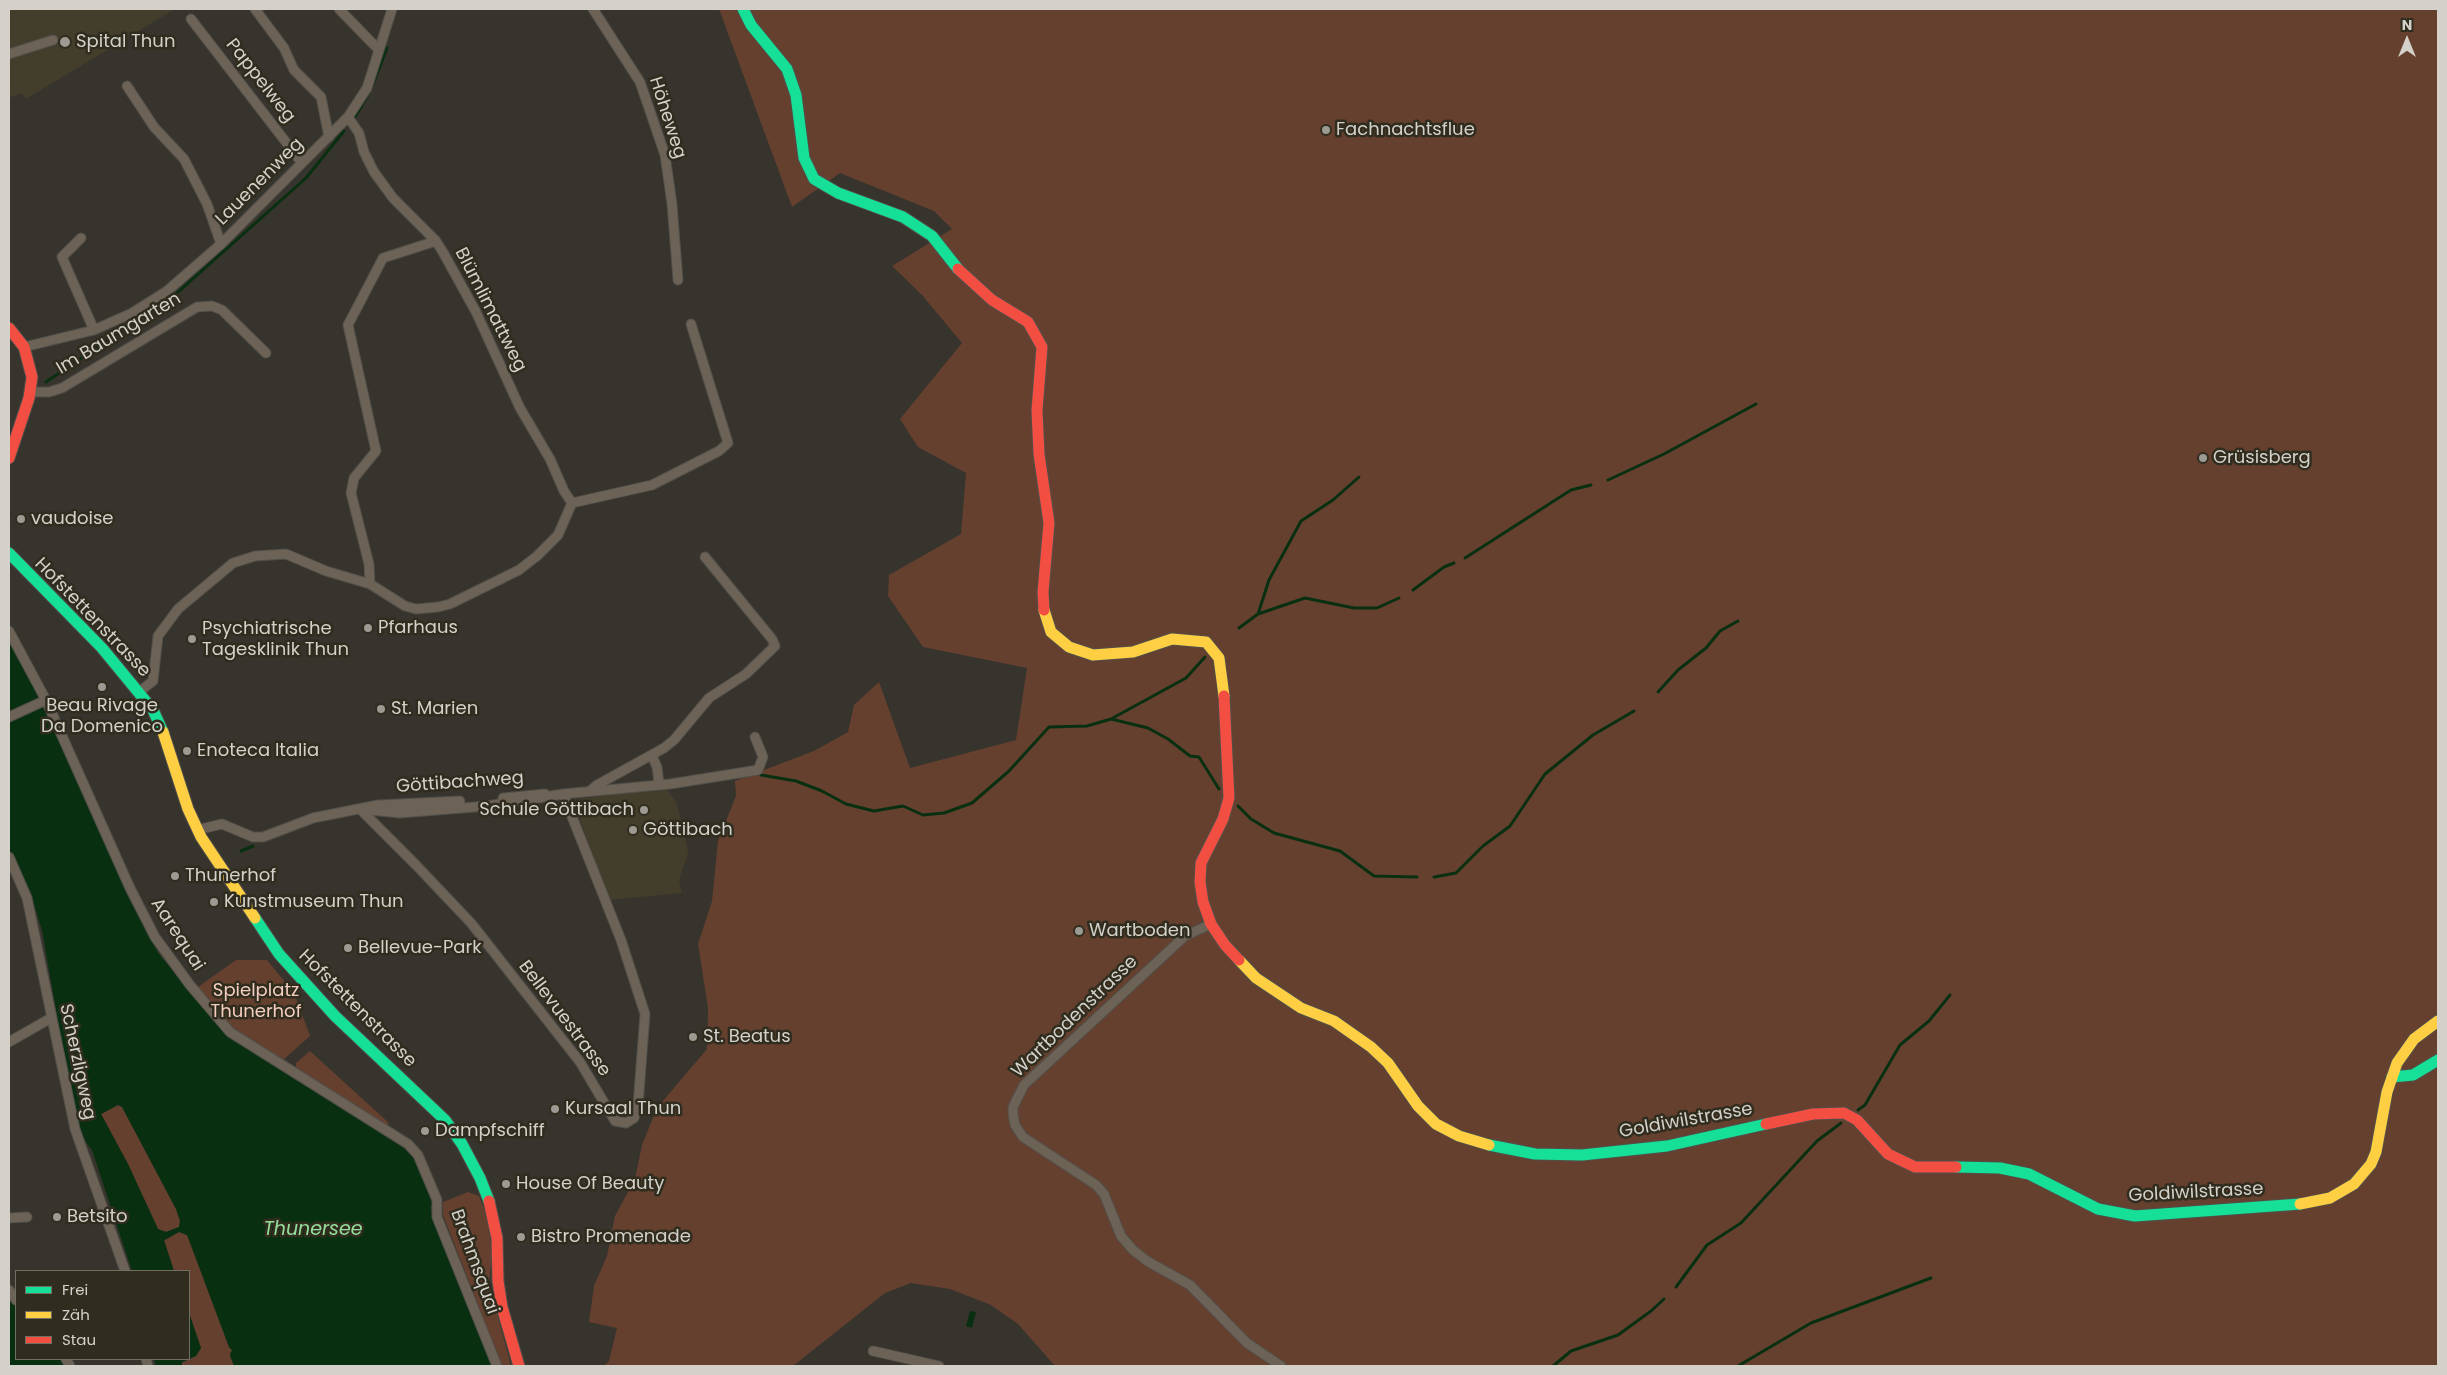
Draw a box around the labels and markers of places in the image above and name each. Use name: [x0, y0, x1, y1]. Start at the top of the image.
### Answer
place label: Spital Thun: [76, 31, 175, 53]
marker: Spital Thun: [58, 35, 72, 49]
place label: Fachnachtsflue: [1336, 119, 1475, 141]
marker: Fachnachtsflue: [1320, 124, 1332, 136]
place label: Grüsisberg: [2213, 447, 2311, 469]
marker: Grüsisberg: [2197, 452, 2209, 464]
place label: vaudoise: [31, 508, 113, 530]
marker: vaudoise: [15, 513, 27, 525]
place label: Pfarhaus: [378, 617, 458, 639]
place label: Psychiatrische Tagesklinik Thun: [202, 618, 349, 660]
marker: Pfarhaus: [362, 622, 374, 634]
marker: Psychiatrische Tagesklinik Thun: [186, 633, 198, 645]
marker: Beau Rivage Da Domenico: [96, 681, 108, 693]
place label: Beau Rivage Da Domenico: [41, 695, 163, 738]
place label: St. Marien: [391, 698, 478, 720]
marker: St. Marien: [375, 703, 387, 715]
place label: Enoteca Italia: [197, 740, 319, 762]
marker: Enoteca Italia: [181, 745, 193, 757]
place label: Schule Göttibach: [479, 799, 634, 821]
marker: Schule Göttibach: [638, 804, 650, 816]
place label: Göttibach: [643, 819, 733, 841]
marker: Göttibach: [627, 824, 639, 836]
place label: Thunerhof: [185, 865, 276, 887]
marker: Thunerhof: [169, 870, 181, 882]
place label: Kunstmuseum Thun: [224, 891, 404, 913]
marker: Kunstmuseum Thun: [208, 896, 220, 908]
place label: Wartboden: [1089, 920, 1191, 942]
marker: Wartboden: [1073, 925, 1085, 937]
place label: Bellevue-Park: [358, 937, 481, 959]
marker: Bellevue-Park: [342, 942, 354, 954]
place label: St. Beatus: [703, 1026, 791, 1048]
marker: St. Beatus: [687, 1031, 699, 1043]
place label: Kursaal Thun: [565, 1098, 681, 1120]
marker: Kursaal Thun: [549, 1103, 561, 1115]
place label: Dampfschiff: [435, 1120, 545, 1142]
marker: Dampfschiff: [419, 1125, 431, 1137]
place label: House Of Beauty: [516, 1173, 664, 1195]
marker: House Of Beauty: [500, 1178, 512, 1190]
place label: Betsito: [67, 1206, 128, 1228]
marker: Betsito: [51, 1211, 63, 1223]
place label: Bistro Promenade: [531, 1226, 691, 1248]
marker: Bistro Promenade: [515, 1231, 527, 1243]

